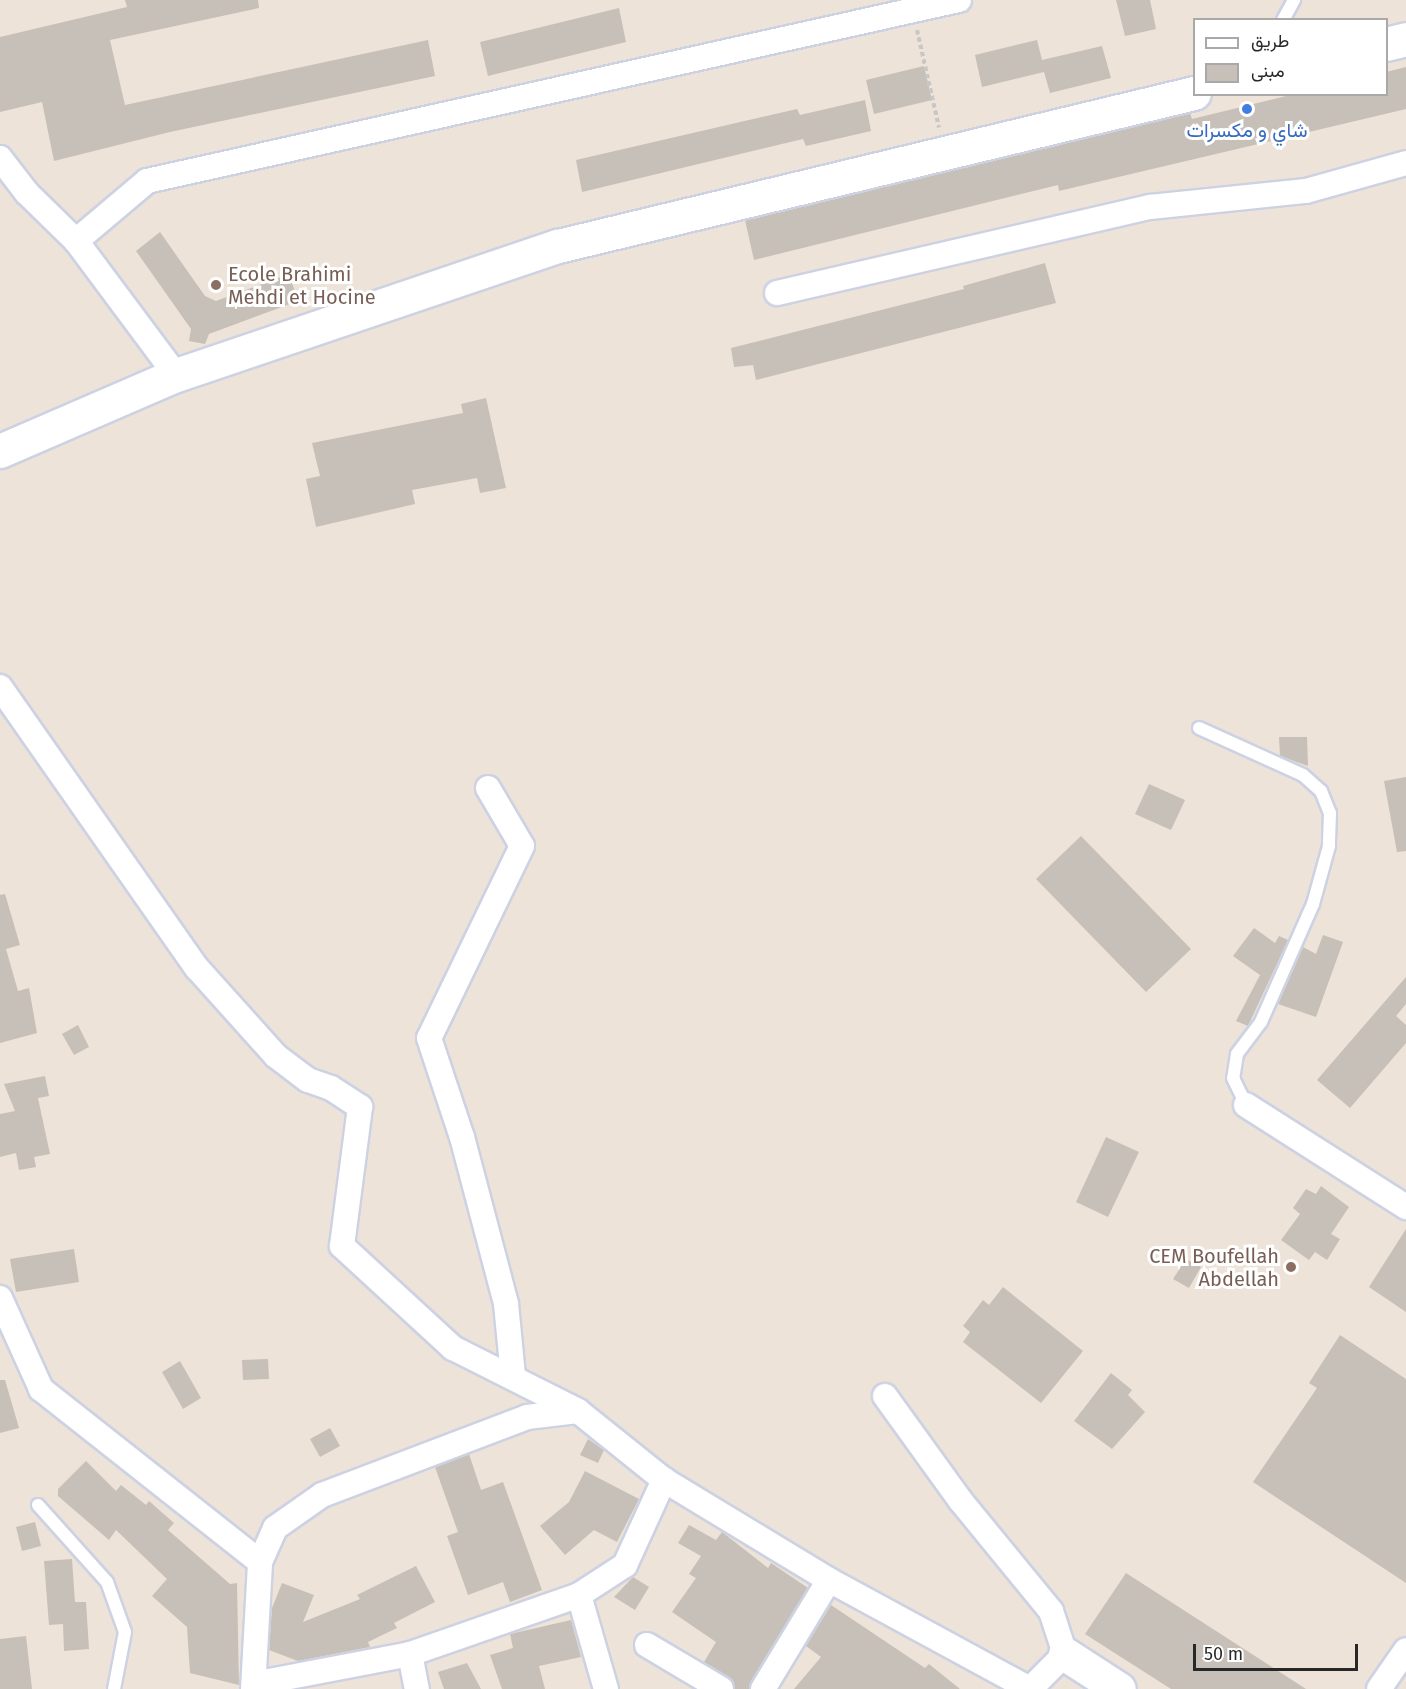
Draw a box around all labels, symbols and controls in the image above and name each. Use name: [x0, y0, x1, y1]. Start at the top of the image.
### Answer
legend: [1193, 18, 1388, 96]
text: طريق: [1251, 30, 1289, 52]
text: مبنى: [1251, 60, 1285, 82]
marker: شاي و مكسرات: [1240, 102, 1254, 116]
place label: شاي و مكسرات: [1187, 118, 1307, 142]
place label: Ecole Brahimi Mehdi et Hocine: [228, 262, 376, 309]
marker: Ecole Brahimi Mehdi et Hocine: [209, 278, 223, 292]
place label: CEM Boufellah Abdellah: [1149, 1244, 1279, 1291]
marker: CEM Boufellah Abdellah: [1284, 1260, 1298, 1274]
scale bar: [1196, 1632, 1361, 1670]
text: 50 m: [1204, 1643, 1243, 1665]

